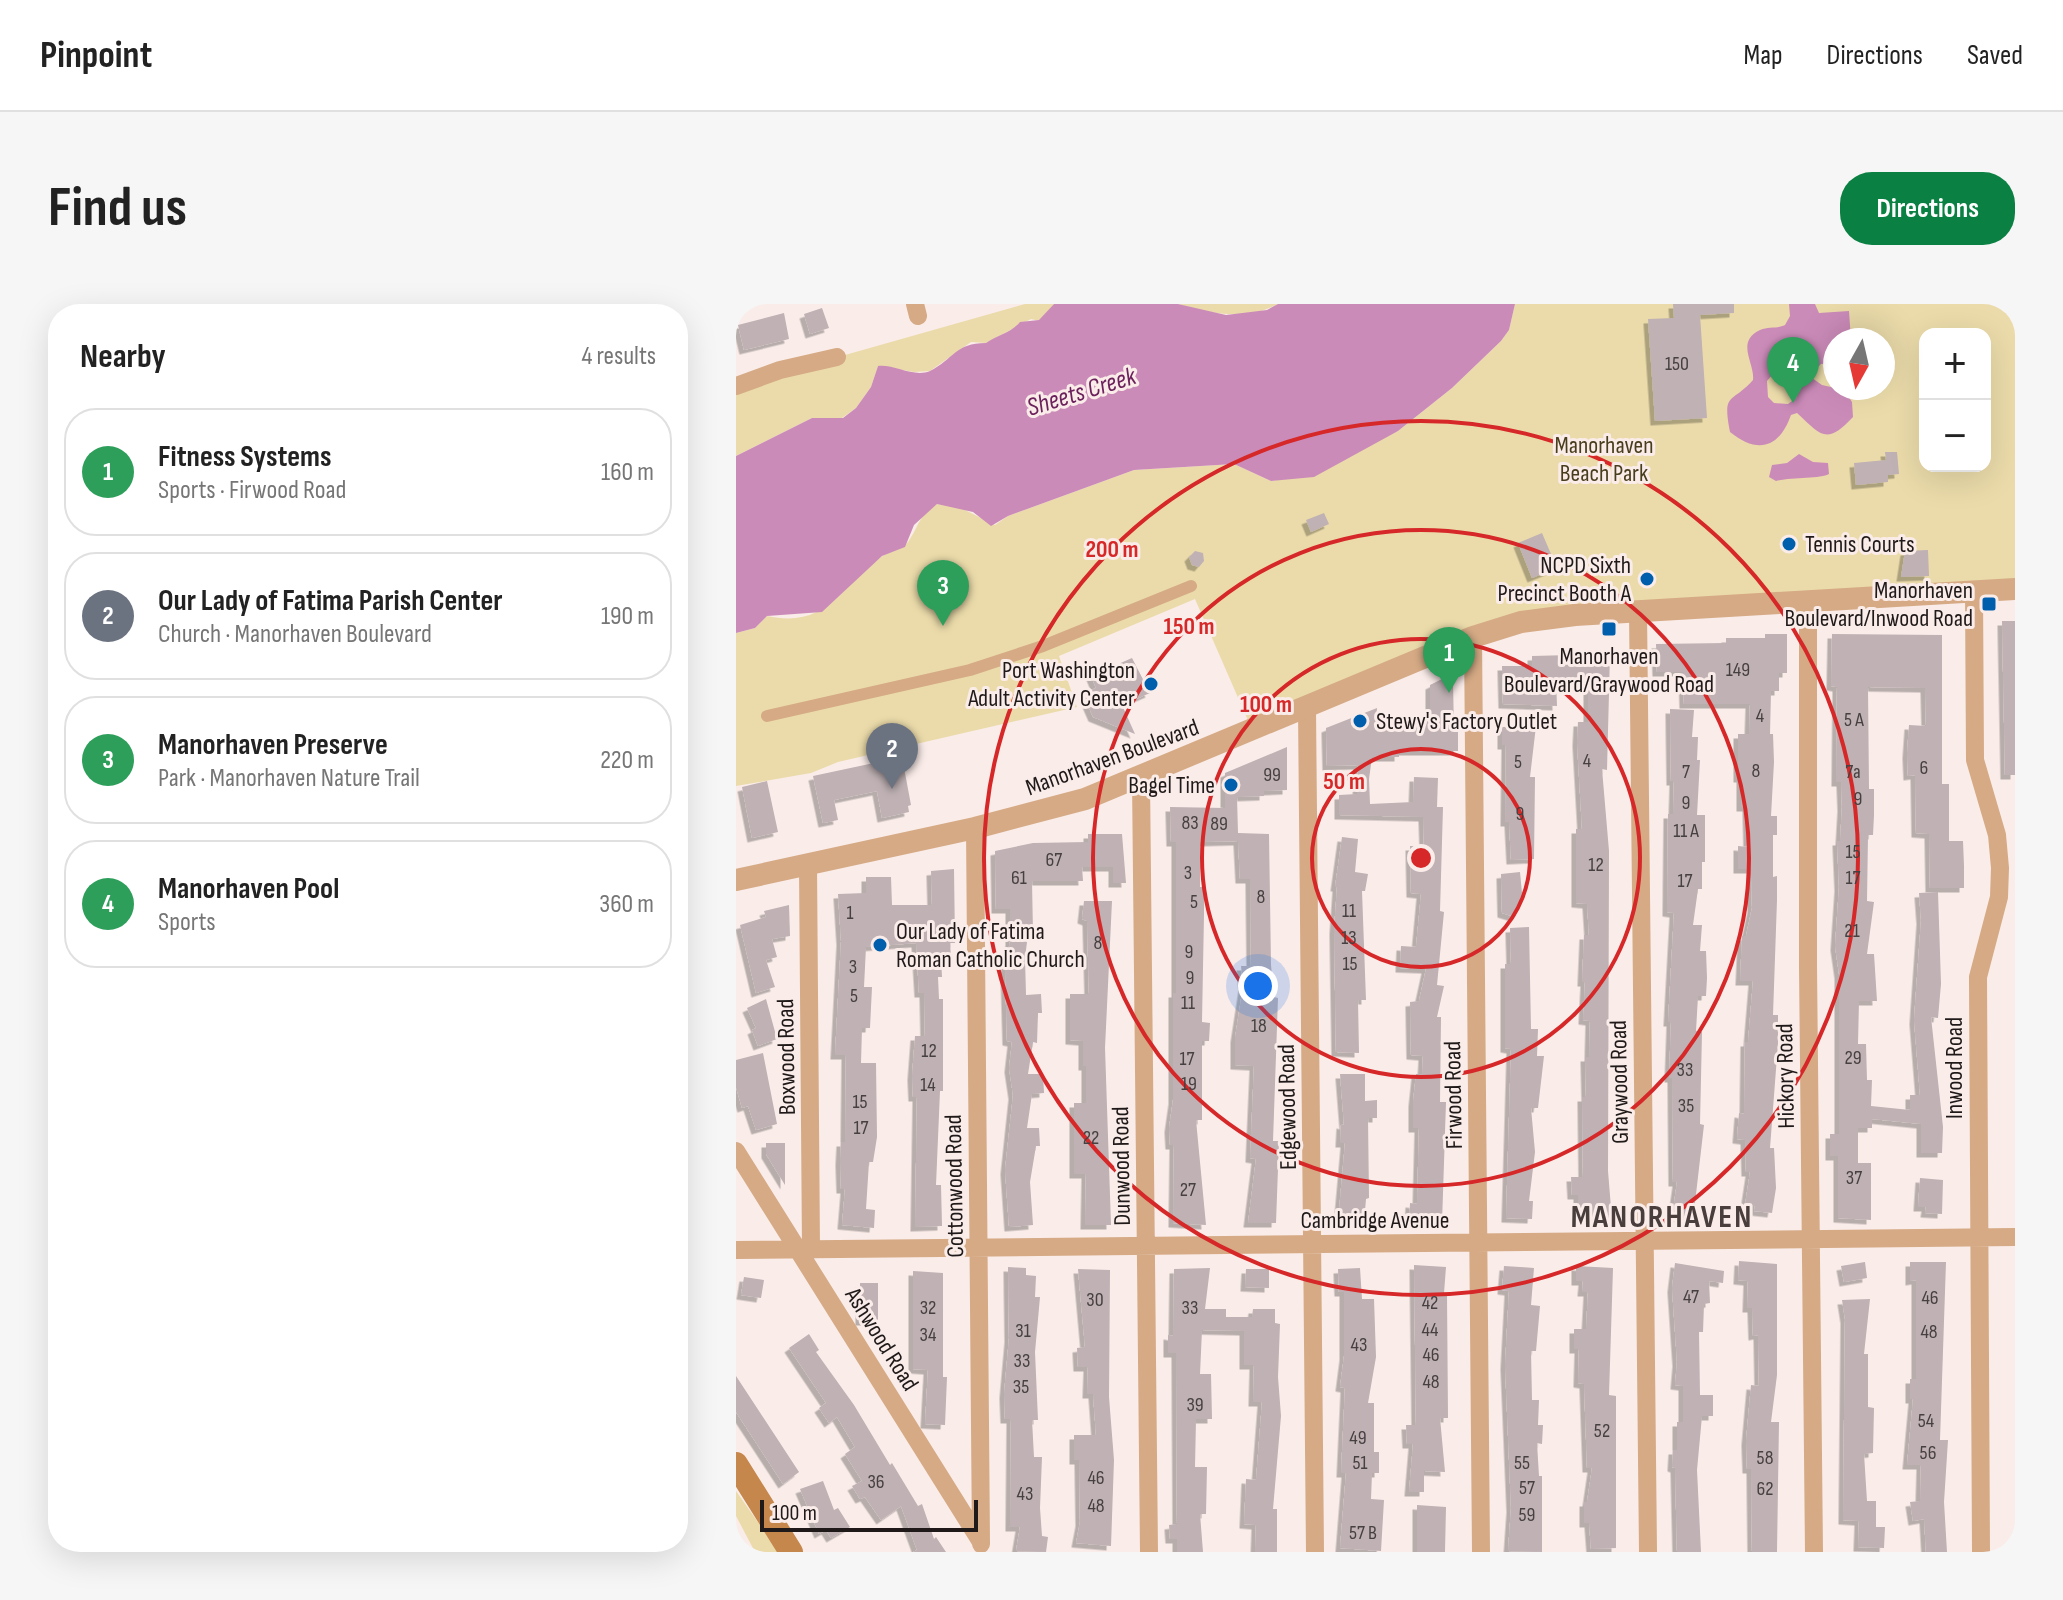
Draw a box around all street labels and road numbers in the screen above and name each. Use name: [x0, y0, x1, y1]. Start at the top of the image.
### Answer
street label: Manorhaven Boulevard: [1022, 713, 1203, 802]
street label: Boxwood Road: [771, 998, 802, 1116]
street label: Inwood Road: [1940, 1017, 1969, 1119]
street label: Graywood Road: [1604, 1020, 1635, 1144]
street label: Hickory Road: [1770, 1023, 1801, 1129]
street label: Firwood Road: [1438, 1041, 1469, 1149]
street label: Edgewood Road: [1272, 1044, 1303, 1170]
street label: Dunwood Road: [1106, 1106, 1137, 1226]
street label: Cottonwood Road: [939, 1114, 970, 1258]
street label: Cambridge Avenue: [1301, 1206, 1449, 1235]
street label: Ashwood Road: [838, 1281, 925, 1396]

